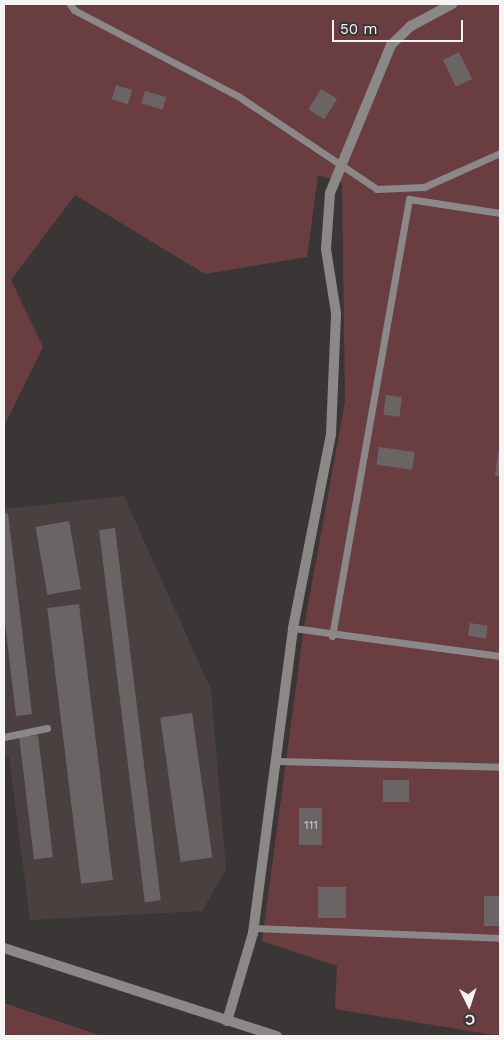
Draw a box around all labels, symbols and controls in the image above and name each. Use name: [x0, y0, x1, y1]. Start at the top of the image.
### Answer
scale bar: [334, 10, 465, 42]
text: 50 m: [340, 20, 377, 38]
house number: 111: [304, 819, 318, 833]
north arrow: [444, 980, 494, 1030]
text: С: [464, 1012, 476, 1028]

